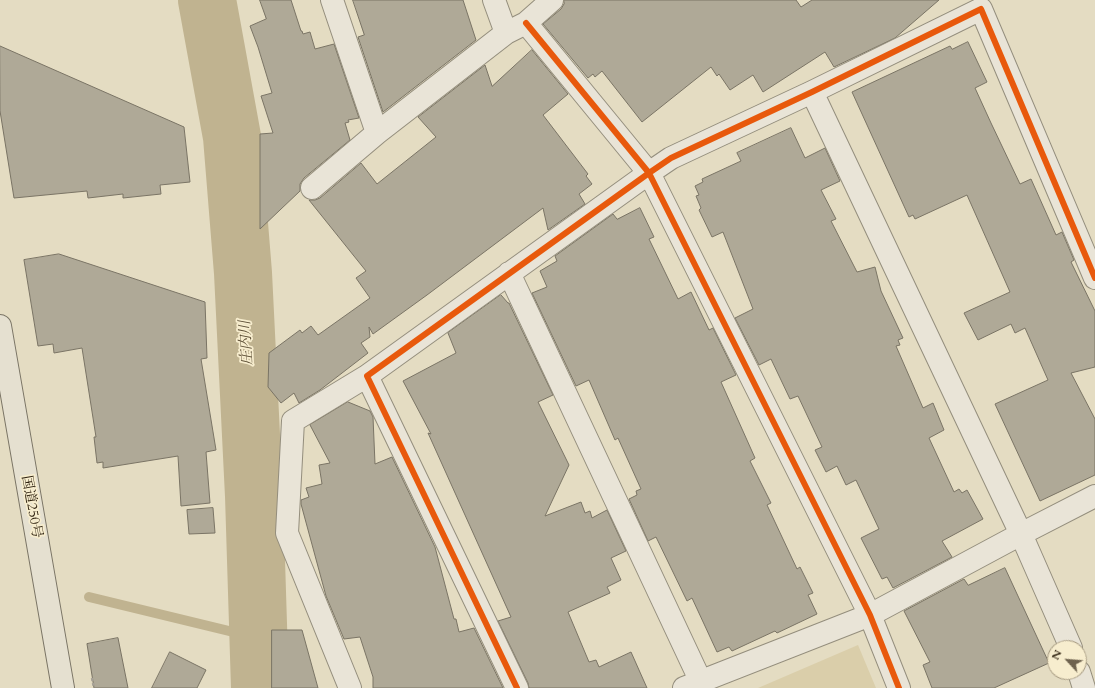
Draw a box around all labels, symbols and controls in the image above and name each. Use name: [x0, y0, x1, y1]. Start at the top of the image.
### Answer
water label: 庄内川: [237, 320, 257, 366]
street label: 国道250号: [17, 474, 45, 540]
north arrow: [1047, 640, 1087, 680]
text: N: [1048, 647, 1065, 663]

